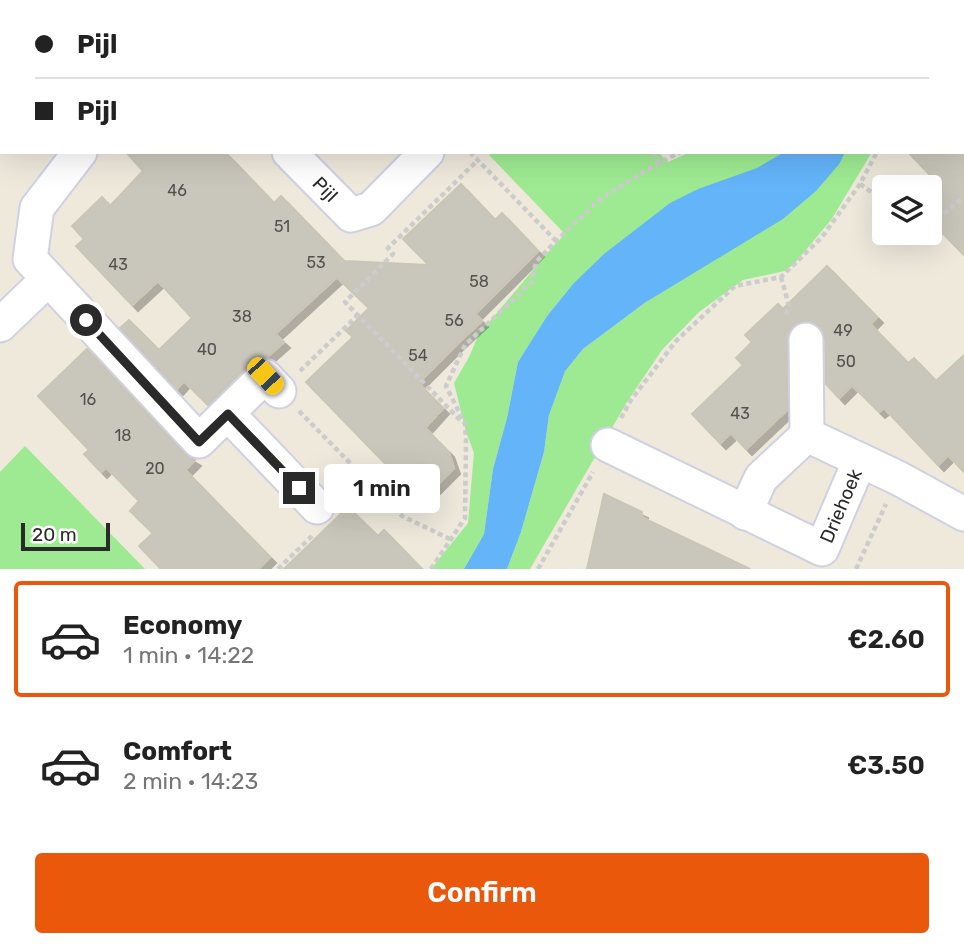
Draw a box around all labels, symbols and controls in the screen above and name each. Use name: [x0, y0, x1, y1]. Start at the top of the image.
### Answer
text: Pijl: [77, 29, 117, 60]
text: Pijl: [77, 96, 117, 127]
street label: Pijl: [308, 172, 343, 207]
map controls: [872, 175, 942, 245]
button: layers: [872, 175, 942, 245]
house number: 46: [167, 181, 187, 200]
house number: 51: [274, 217, 290, 236]
house number: 53: [306, 253, 326, 272]
house number: 43: [108, 255, 128, 274]
house number: 58: [469, 272, 489, 291]
route start: [70, 304, 102, 336]
house number: 38: [232, 307, 252, 326]
house number: 56: [444, 311, 464, 330]
house number: 49: [833, 321, 853, 340]
house number: 40: [197, 340, 217, 359]
house number: 54: [408, 346, 428, 365]
house number: 50: [836, 352, 856, 371]
car: [243, 353, 288, 399]
house number: 16: [80, 390, 97, 409]
house number: 43: [730, 404, 750, 423]
house number: 18: [114, 426, 132, 445]
house number: 20: [145, 459, 165, 478]
callout: 1 min: [324, 463, 439, 512]
street label: Driehoek: [815, 465, 867, 547]
route end: [283, 472, 315, 504]
text: 1 min: [353, 474, 411, 502]
scale bar: [21, 520, 110, 552]
text: 20 m: [32, 523, 77, 546]
icon: car: [39, 608, 102, 671]
text: Economy: [123, 610, 242, 641]
text: €2.60: [847, 624, 925, 655]
text: 1 min · 14:22: [123, 641, 254, 669]
icon: car: [39, 734, 102, 797]
text: Comfort: [123, 736, 232, 767]
text: €3.50: [847, 750, 925, 781]
text: 2 min · 14:23: [123, 767, 258, 795]
button: Confirm: [35, 853, 929, 933]

